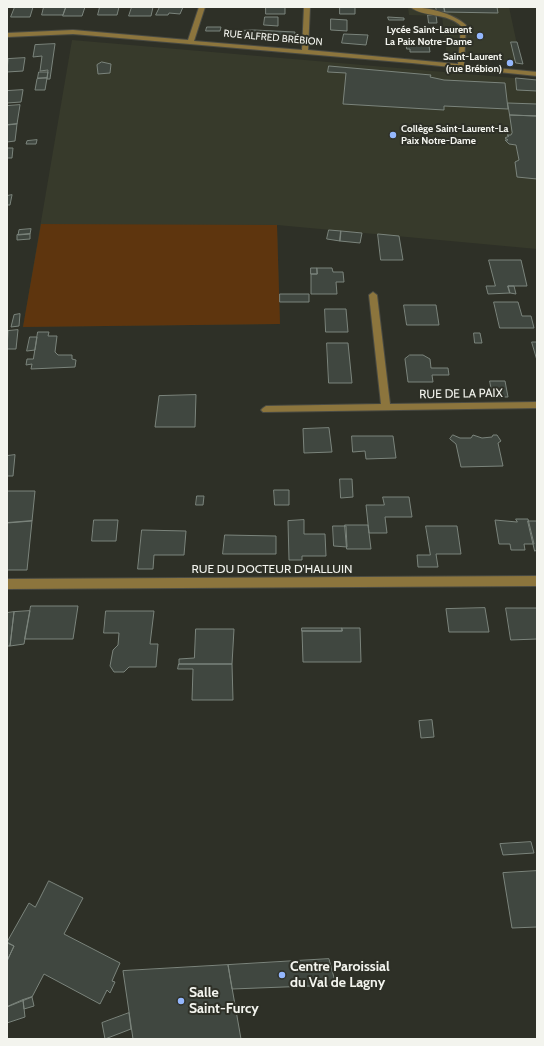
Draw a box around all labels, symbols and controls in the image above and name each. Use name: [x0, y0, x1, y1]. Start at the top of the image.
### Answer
place label: Lycée Saint-Laurent La Paix Notre-Dame: [385, 24, 472, 48]
street label: RUE ALFRED BRÉBION: [223, 28, 323, 48]
marker: Lycée Saint-Laurent La Paix Notre-Dame: [475, 31, 485, 41]
place label: Saint-Laurent (rue Brébion): [443, 51, 502, 74]
marker: Saint-Laurent (rue Brébion): [505, 58, 515, 68]
place label: Collège Saint-Laurent-La Paix Notre-Dame: [401, 123, 509, 146]
marker: Collège Saint-Laurent-La Paix Notre-Dame: [388, 130, 398, 140]
street label: RUE DE LA PAIX: [419, 386, 503, 402]
street label: RUE DU DOCTEUR D'HALLUIN: [191, 562, 353, 576]
place label: Centre Paroissial du Val de Lagny: [290, 959, 390, 992]
marker: Centre Paroissial du Val de Lagny: [277, 970, 287, 980]
place label: Salle Saint-Furcy: [189, 985, 259, 1018]
marker: Salle Saint-Furcy: [176, 996, 186, 1006]

